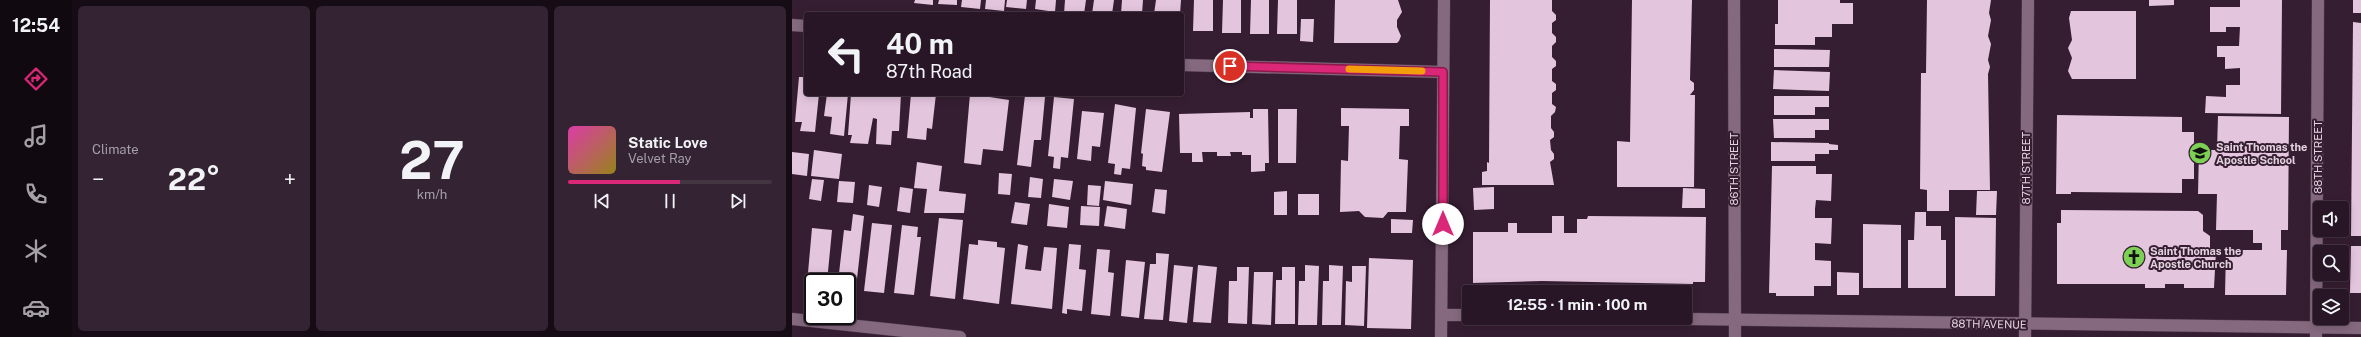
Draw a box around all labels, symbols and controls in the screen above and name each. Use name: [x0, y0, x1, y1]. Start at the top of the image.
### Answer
text: 12:54: [12, 15, 60, 36]
text: 40 m: [886, 27, 954, 60]
icon: left: [820, 28, 872, 80]
pin: [1213, 49, 1247, 83]
icon: arrive: [1219, 55, 1241, 77]
text: 87th Road: [886, 61, 973, 82]
icon: directions: [22, 65, 50, 93]
street label: 88TH STREET: [2312, 120, 2324, 194]
icon: music: [22, 122, 50, 150]
text: 27: [399, 130, 465, 191]
street label: 87TH STREET: [2020, 131, 2032, 204]
street label: 86TH STREET: [1728, 132, 1740, 206]
text: Static Love: [628, 134, 708, 151]
school or university icon: Saint Thomas the Apostle School: [2187, 140, 2213, 166]
place label: Saint Thomas the Apostle School: [2216, 141, 2307, 166]
text: Climate: [92, 142, 139, 157]
text: Velvet Ray: [628, 151, 692, 166]
text: 22°: [168, 161, 220, 197]
text: −: [92, 166, 104, 192]
text: +: [284, 166, 296, 192]
icon: phone: [22, 180, 50, 208]
text: km/h: [417, 187, 447, 202]
icon: previous: [591, 190, 613, 212]
icon: pause: [659, 190, 681, 212]
icon: next: [727, 190, 749, 212]
map controls: [2313, 201, 2349, 325]
button: sound: [2313, 201, 2349, 237]
position arrow: [1422, 203, 1464, 245]
icon: climate: [22, 237, 50, 265]
church icon: Saint Thomas the Apostle Church: [2121, 244, 2147, 270]
place label: Saint Thomas the Apostle Church: [2150, 245, 2241, 270]
button: search: [2313, 245, 2349, 281]
speed limit sign: 30: [804, 273, 856, 325]
button: layers: [2313, 289, 2349, 325]
icon: car: [22, 294, 50, 322]
text: 12:55 · 1 min · 100 m: [1507, 296, 1647, 313]
street label: 88TH AVENUE: [1951, 317, 2027, 331]

